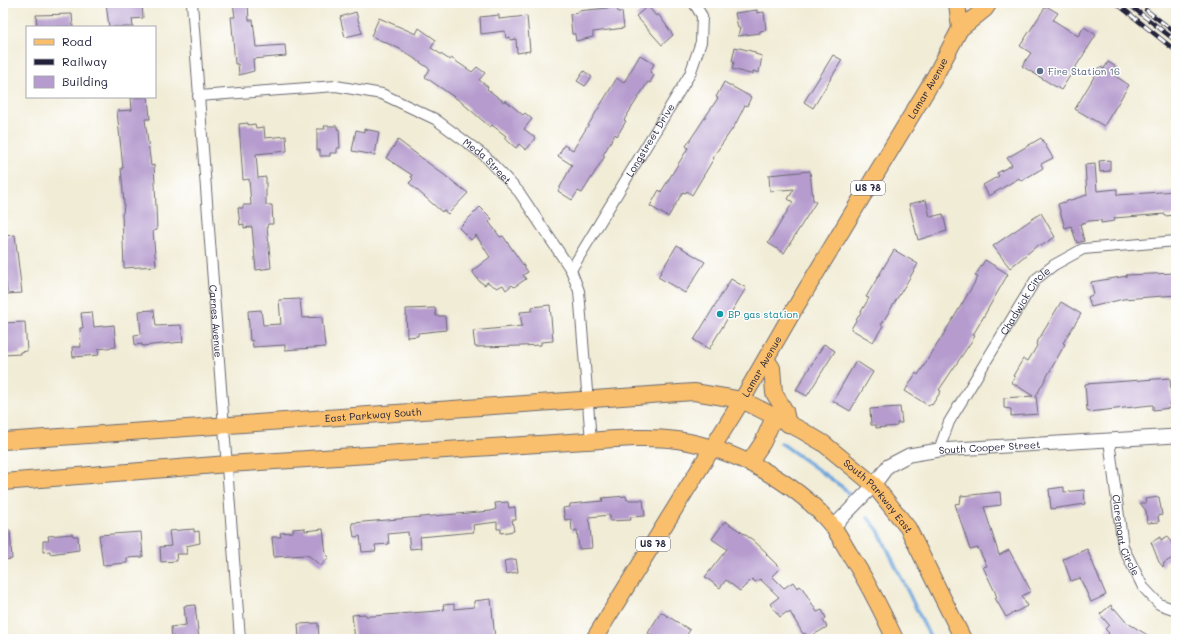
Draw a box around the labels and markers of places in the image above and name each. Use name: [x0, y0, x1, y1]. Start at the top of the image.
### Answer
place label: Fire Station 16: [1048, 64, 1120, 78]
marker: Fire Station 16: [1035, 66, 1045, 76]
place label: BP gas station: [728, 307, 798, 321]
marker: BP gas station: [715, 309, 725, 319]

